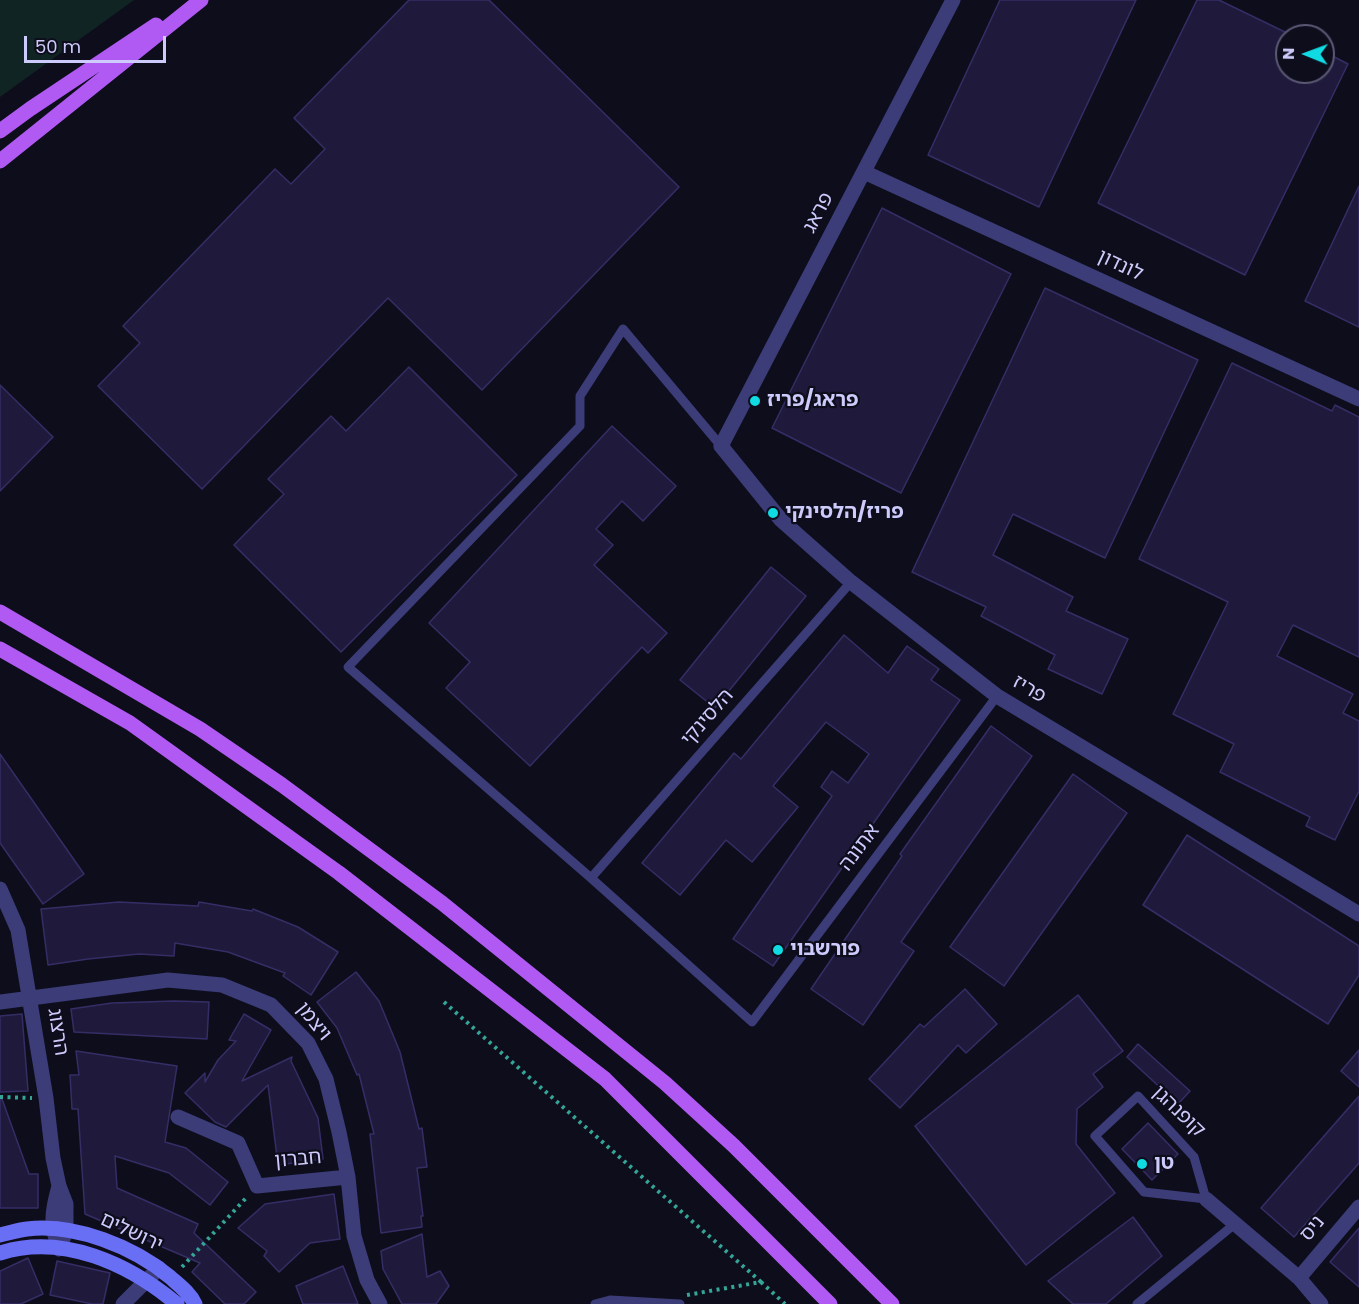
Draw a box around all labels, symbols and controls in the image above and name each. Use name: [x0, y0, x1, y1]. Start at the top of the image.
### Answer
scale bar: [27, 24, 170, 62]
north arrow: [1275, 24, 1335, 84]
text: 50 m: [35, 34, 81, 59]
text: N: [1277, 47, 1300, 60]
street label: פראג: [798, 189, 840, 237]
street label: לונדון: [1093, 245, 1147, 287]
place label: פראג/פריז: [767, 389, 859, 413]
marker: פראג/פריז: [748, 394, 762, 408]
place label: פריז/הלסינקי: [785, 501, 904, 525]
marker: פריז/הלסינקי: [766, 506, 780, 520]
street label: פריז: [1008, 671, 1050, 709]
street label: הלסינקי: [677, 685, 739, 751]
street label: אתונה: [835, 820, 885, 876]
place label: פורשבוי: [790, 938, 860, 962]
marker: פורשבוי: [771, 943, 785, 957]
street label: ויצמן: [290, 998, 336, 1046]
street label: הרצוג: [41, 1007, 73, 1057]
street label: קופנהגן: [1147, 1081, 1209, 1143]
street label: חברון: [273, 1146, 323, 1174]
place label: טן: [1154, 1152, 1174, 1176]
marker: טן: [1135, 1157, 1149, 1171]
street label: ירושלים: [96, 1208, 166, 1258]
street label: ניס: [1295, 1211, 1331, 1247]

